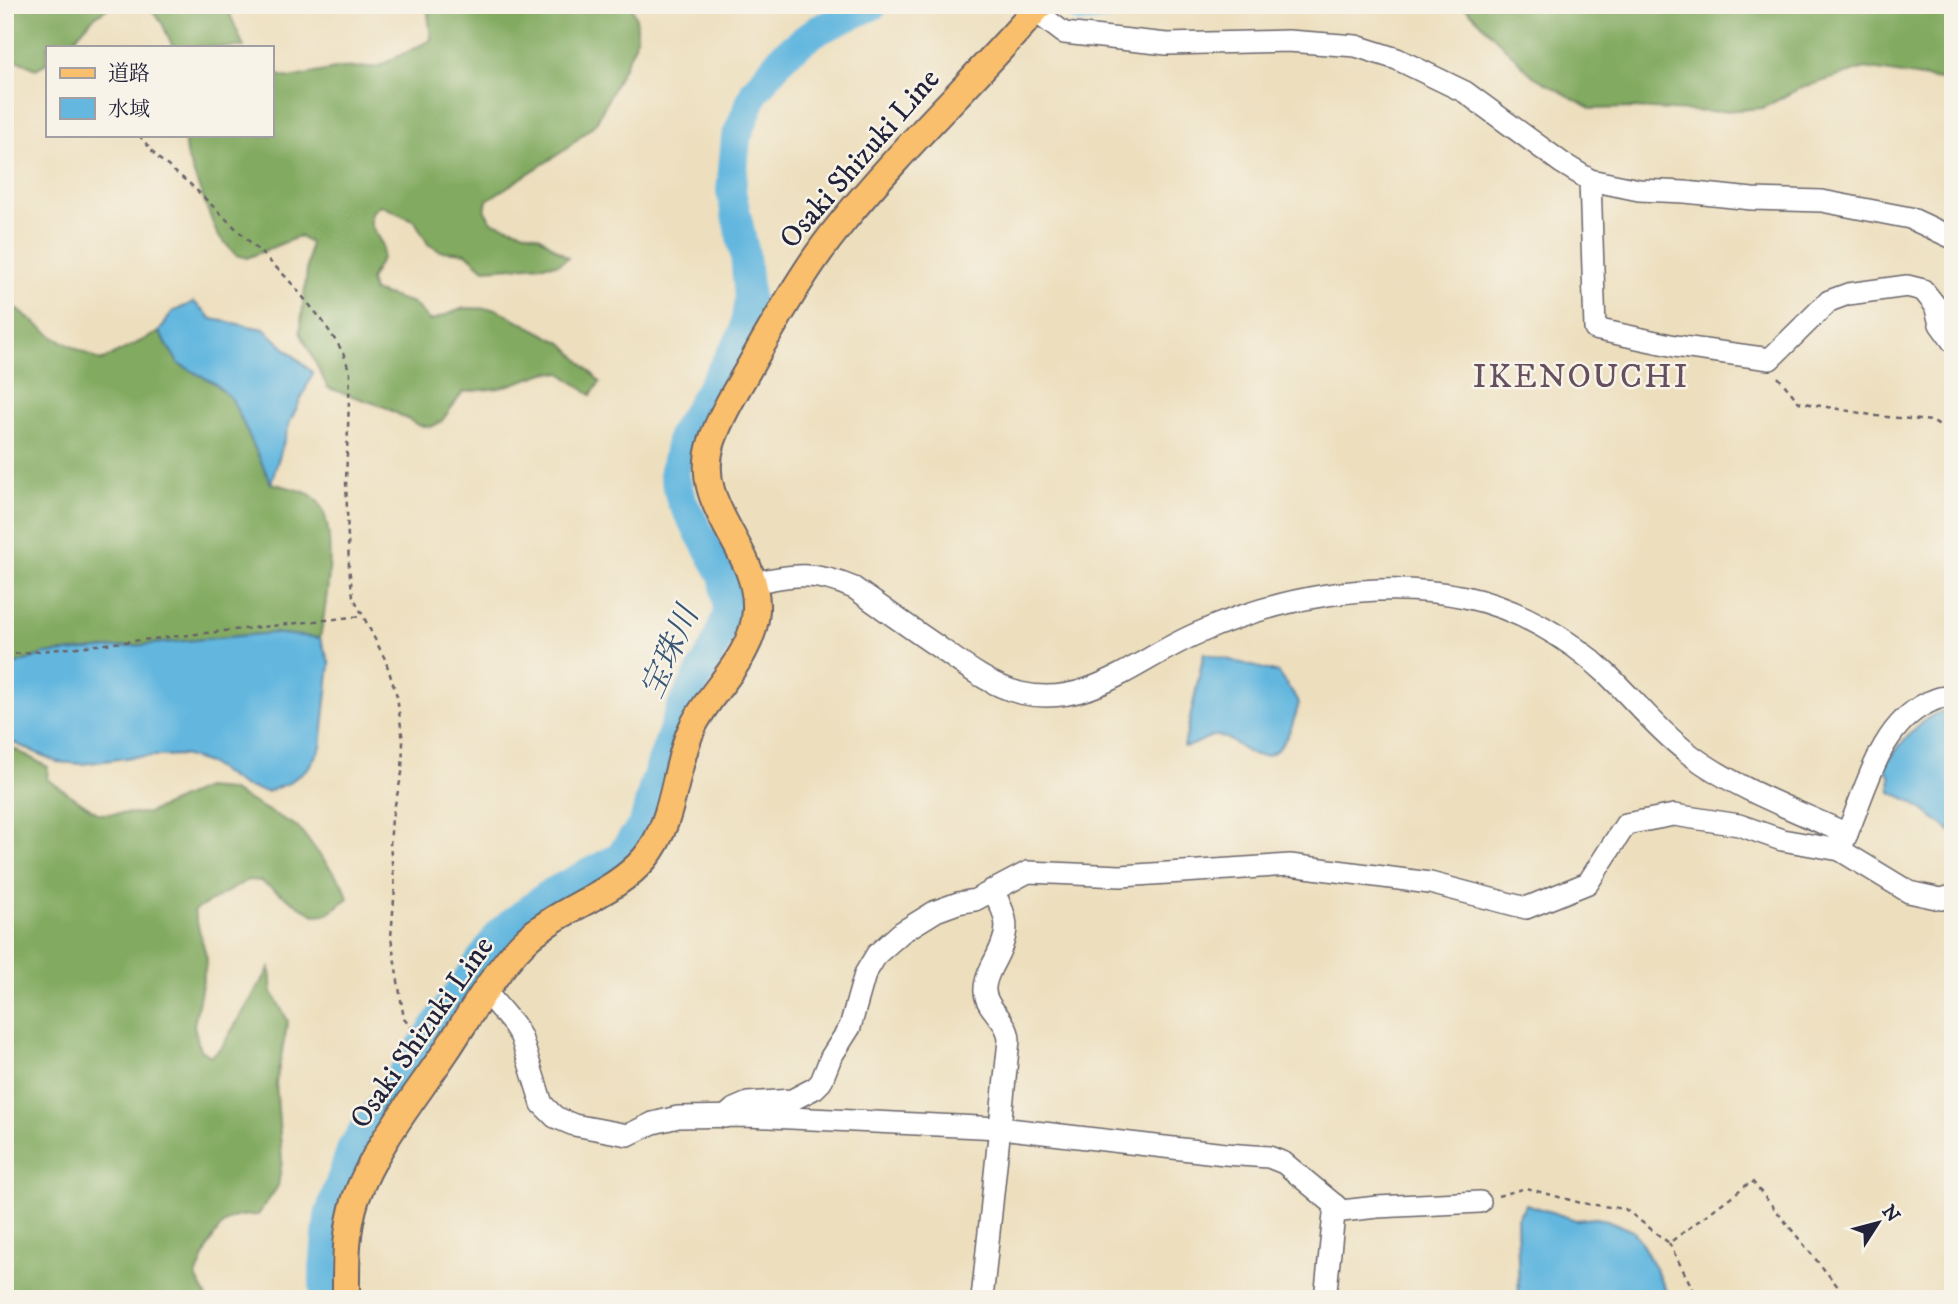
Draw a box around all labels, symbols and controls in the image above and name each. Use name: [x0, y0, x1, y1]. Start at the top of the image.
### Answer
legend: [46, 46, 273, 136]
text: 道路: [108, 61, 150, 87]
street label: Osaki Shizuki Line: [772, 62, 948, 256]
text: 水域: [108, 97, 150, 123]
district label: IKENOUCHI: [1473, 357, 1689, 398]
water label: 宝珠川: [633, 598, 710, 705]
street label: Osaki Shizuki Line: [342, 930, 502, 1136]
north arrow: [1842, 1188, 1912, 1258]
text: N: [1877, 1201, 1905, 1227]

